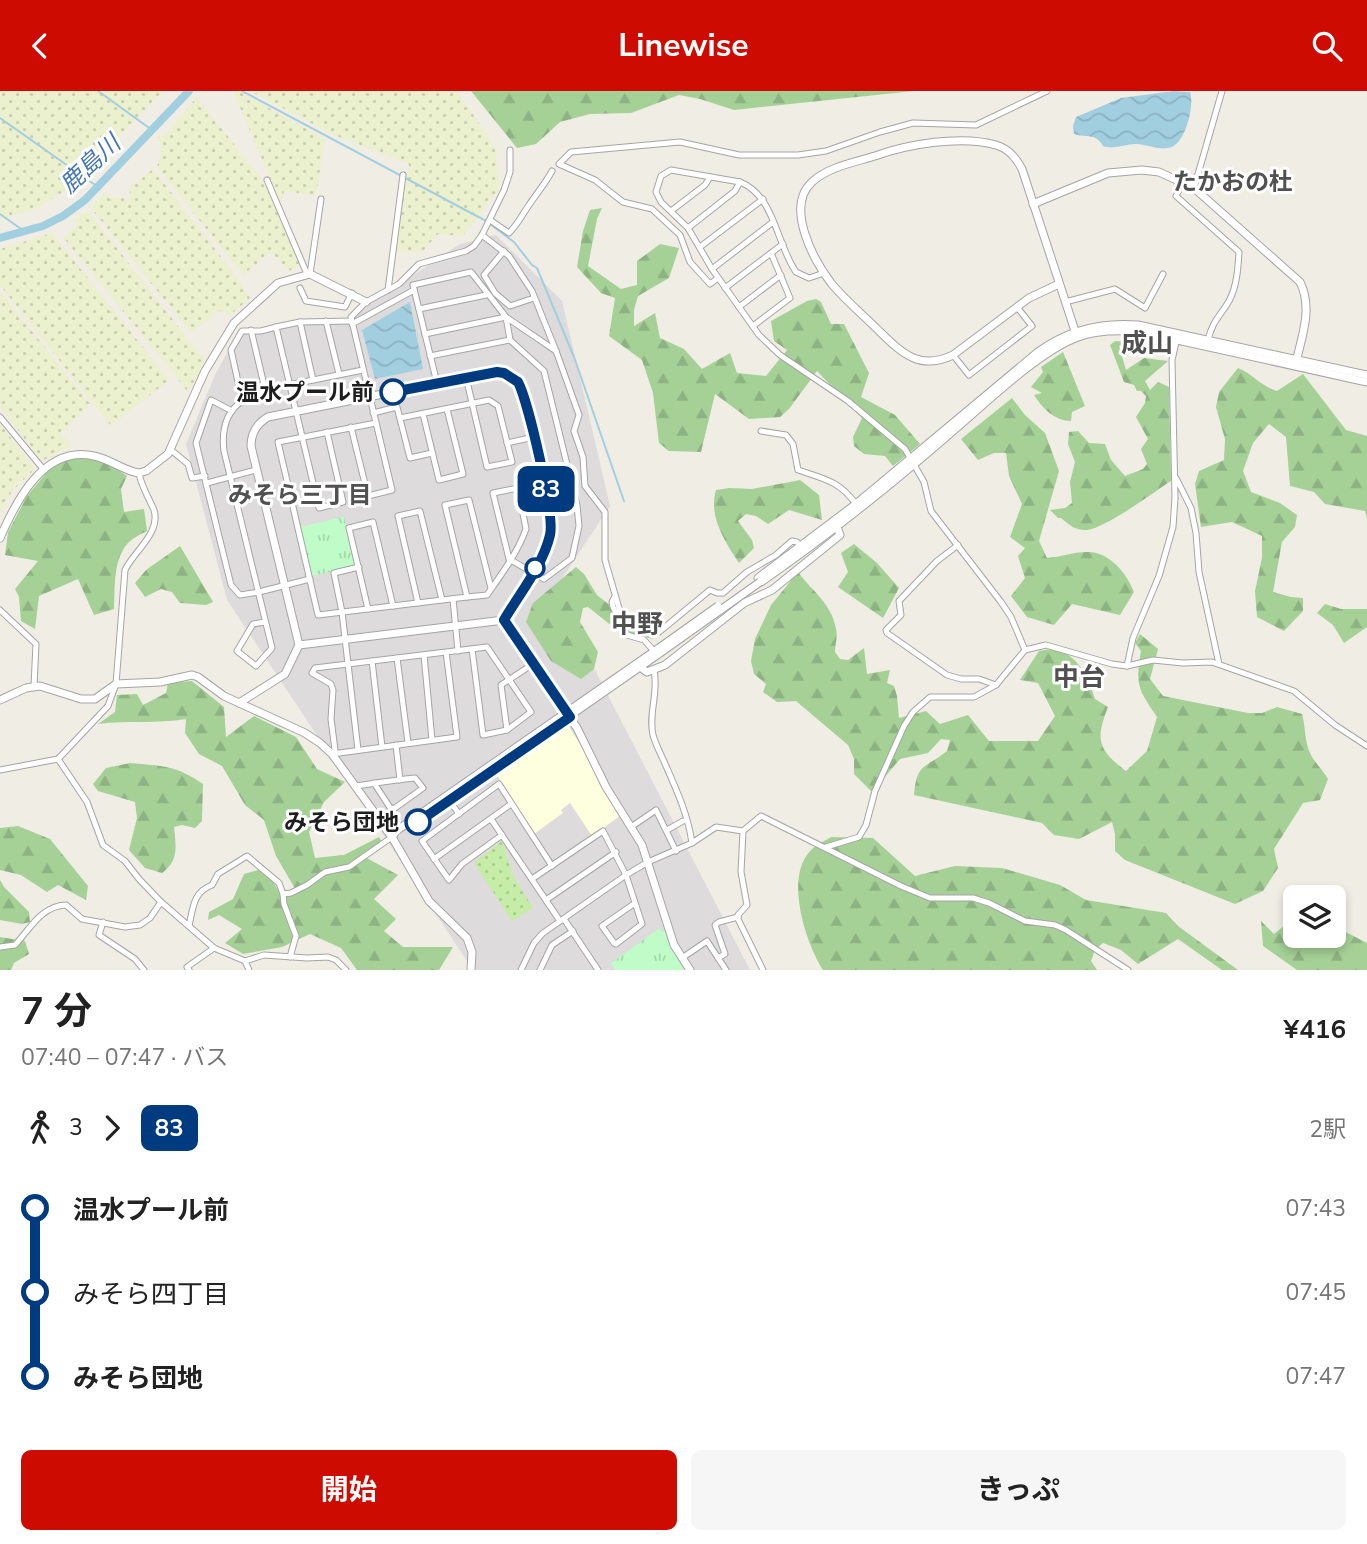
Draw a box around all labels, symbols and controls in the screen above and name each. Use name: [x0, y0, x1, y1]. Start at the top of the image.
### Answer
text: Linewise: [618, 24, 749, 67]
icon: back: [21, 27, 59, 65]
icon: search: [1308, 27, 1346, 65]
water label: 鹿島川: [53, 126, 129, 200]
district label: たかおの杜: [1173, 166, 1293, 198]
district label: 成山: [1121, 326, 1173, 361]
place label: 温水プール前: [236, 377, 374, 408]
marker: 温水プール前: [380, 379, 406, 405]
line badge: 83: [514, 466, 578, 512]
text: 83: [532, 473, 560, 505]
district label: みそら三丁目: [228, 479, 372, 511]
unlabelled marker: [525, 558, 545, 578]
district label: 中野: [611, 607, 663, 642]
district label: 中台: [1053, 660, 1105, 695]
place label: みそら団地: [284, 807, 399, 838]
marker: みそら団地: [405, 809, 431, 835]
map controls: [1283, 885, 1346, 948]
button: layers: [1283, 885, 1346, 948]
text: 7 分: [21, 986, 92, 1037]
text: ¥416: [1284, 1012, 1346, 1047]
text: 07:40 – 07:47 · バス: [21, 1042, 228, 1073]
icon: walk: [21, 1109, 59, 1147]
icon: forward: [93, 1109, 131, 1147]
text: 3: [69, 1112, 83, 1143]
text: 83: [155, 1112, 184, 1144]
text: 2駅: [1309, 1114, 1346, 1145]
text: 温水プール前: [73, 1193, 229, 1228]
text: 07:43: [1286, 1193, 1346, 1224]
text: みそら四丁目: [73, 1277, 229, 1312]
text: 07:45: [1286, 1277, 1346, 1308]
text: みそら団地: [73, 1361, 203, 1396]
text: 07:47: [1286, 1361, 1346, 1392]
button: 開始: [21, 1450, 677, 1530]
button: きっぷ: [691, 1450, 1346, 1530]

